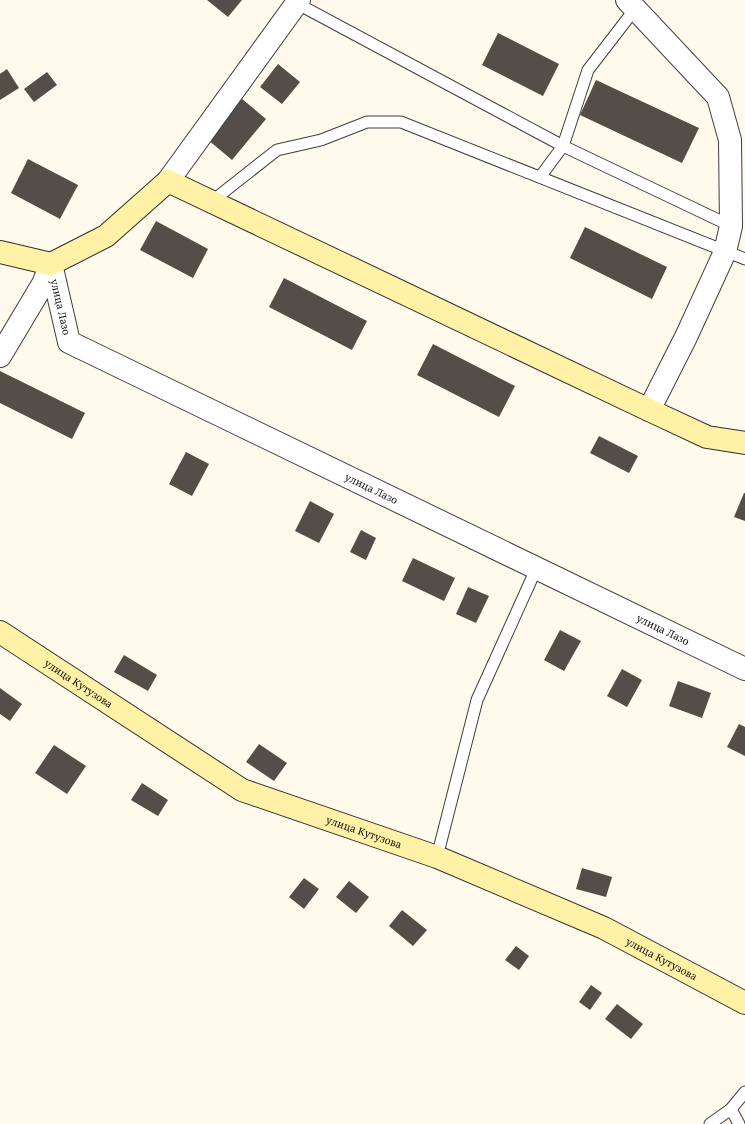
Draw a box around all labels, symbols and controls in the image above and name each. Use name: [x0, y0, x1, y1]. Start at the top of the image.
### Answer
street label: улица Лазо: [48, 277, 74, 336]
street label: улица Лазо: [343, 470, 400, 507]
street label: улица Лазо: [634, 611, 692, 648]
street label: улица Кутузова: [42, 656, 116, 711]
street label: улица Кутузова: [324, 812, 404, 851]
street label: улица Кутузова: [623, 934, 700, 984]

